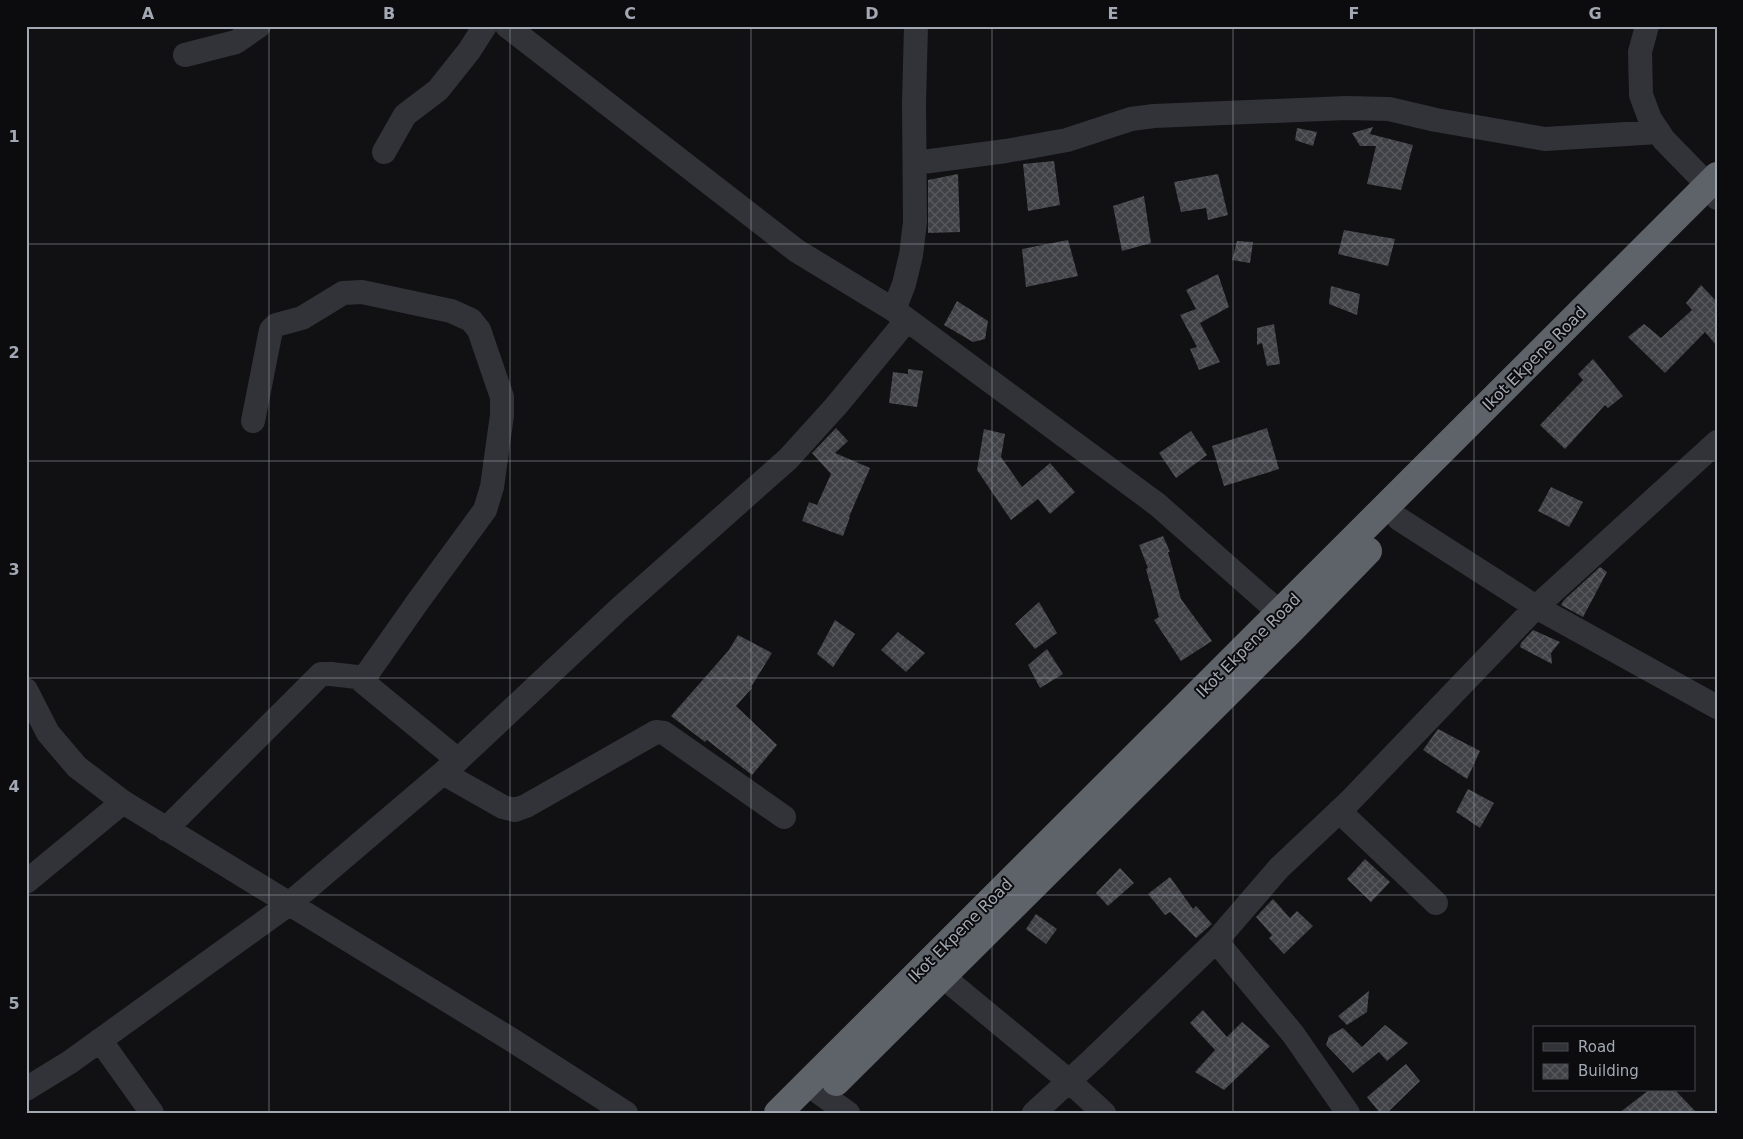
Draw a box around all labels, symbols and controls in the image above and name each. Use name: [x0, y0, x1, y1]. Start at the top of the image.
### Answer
text: A: [142, 4, 155, 23]
text: B: [383, 4, 395, 23]
text: C: [624, 4, 636, 23]
text: D: [865, 4, 879, 23]
text: E: [1108, 4, 1118, 23]
text: F: [1349, 4, 1359, 23]
text: G: [1588, 4, 1602, 23]
text: 1: [8, 127, 20, 146]
street label: Ikot Ekpene Road: [1478, 302, 1590, 414]
text: 2: [8, 343, 20, 362]
text: 3: [8, 560, 20, 579]
street label: Ikot Ekpene Road: [1192, 589, 1304, 701]
text: 4: [8, 777, 20, 796]
street label: Ikot Ekpene Road: [904, 874, 1016, 986]
text: 5: [8, 994, 20, 1013]
legend: [1533, 1026, 1696, 1092]
text: Road: [1578, 1038, 1616, 1056]
text: Building: [1578, 1062, 1639, 1080]

